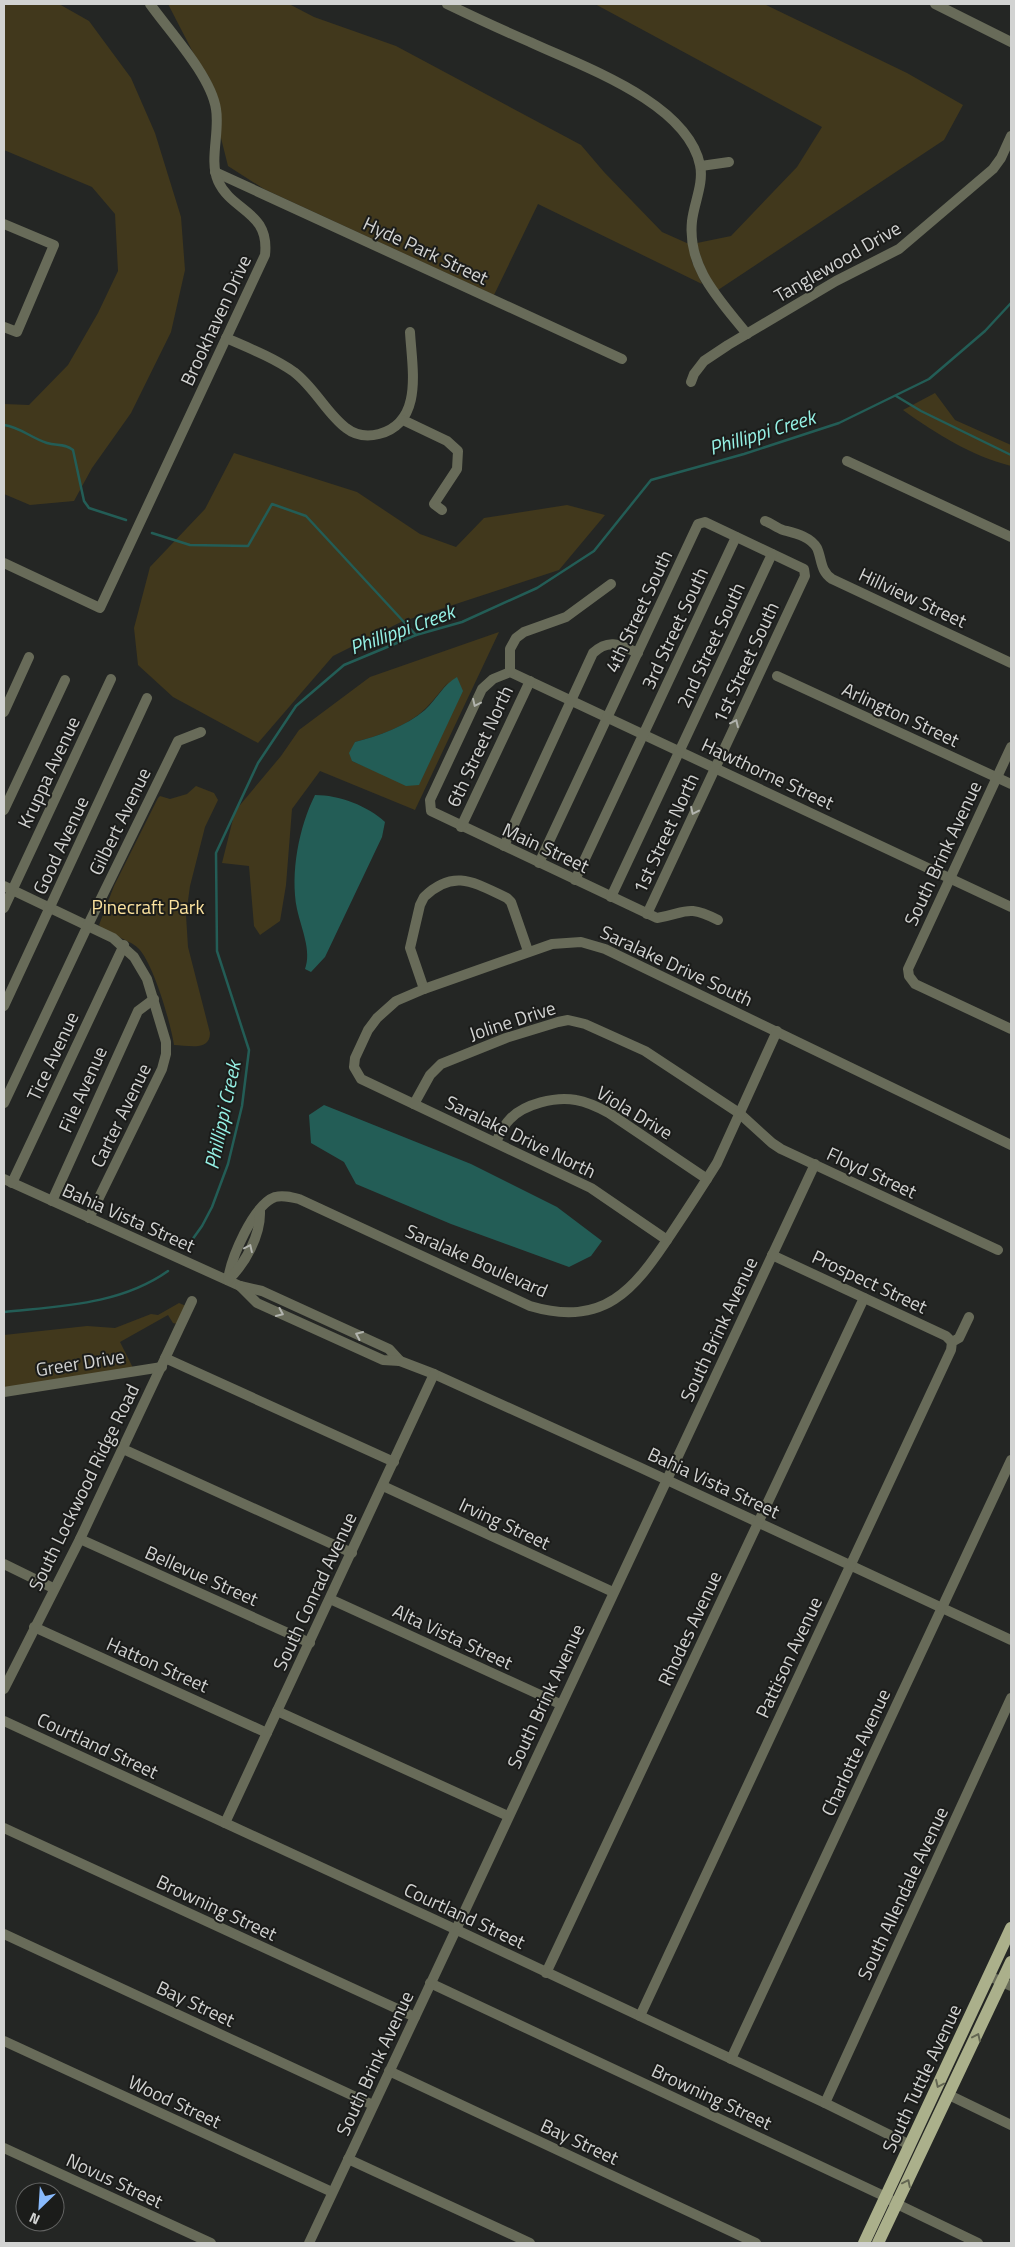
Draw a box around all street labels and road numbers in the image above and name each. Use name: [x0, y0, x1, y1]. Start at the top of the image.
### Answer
street label: Hyde Park Street: [359, 208, 494, 292]
street label: Tanglewood Drive: [768, 213, 906, 309]
street label: Brookhaven Drive: [172, 250, 258, 390]
street label: 4th Street South: [597, 545, 679, 677]
street label: Hillview Street: [854, 559, 972, 635]
street label: 3rd Street South: [633, 562, 715, 694]
street label: 2nd Street South: [668, 577, 752, 713]
street label: 1st Street South: [704, 597, 786, 727]
street label: Arlington Street: [838, 674, 965, 754]
street label: 6th Street North: [438, 680, 520, 812]
street label: Kruppa Avenue: [9, 711, 87, 833]
street label: Hawthorne Street: [697, 730, 839, 817]
street label: Gilbert Avenue: [80, 762, 158, 880]
street label: 1st Street North: [624, 768, 706, 898]
street label: South Brink Avenue: [896, 776, 988, 930]
street label: Good Avenue: [25, 791, 95, 899]
street label: Main Street: [498, 814, 595, 880]
street label: Saralake Drive South: [596, 917, 758, 1013]
street label: Joline Drive: [465, 992, 559, 1048]
street label: Tice Avenue: [19, 1007, 85, 1105]
street label: File Avenue: [50, 1041, 114, 1137]
street label: Carter Avenue: [82, 1058, 158, 1172]
street label: Viola Drive: [591, 1078, 679, 1146]
street label: Saralake Drive North: [441, 1087, 601, 1185]
street label: Floyd Street: [822, 1138, 922, 1206]
street label: Bahia Vista Street: [58, 1175, 200, 1259]
street label: Saralake Boulevard: [401, 1216, 553, 1304]
street label: Prospect Street: [808, 1242, 933, 1321]
street label: South Brink Avenue: [672, 1252, 764, 1406]
street label: Greer Drive: [33, 1341, 127, 1383]
street label: South Lockwood Ridge Road: [20, 1379, 146, 1595]
street label: Bahia Vista Street: [643, 1439, 785, 1525]
street label: Irving Street: [455, 1489, 556, 1557]
street label: South Conrad Avenue: [265, 1507, 363, 1675]
street label: Bellevue Street: [141, 1537, 264, 1613]
street label: Rhodes Avenue: [650, 1566, 728, 1690]
street label: Pattison Avenue: [747, 1592, 829, 1722]
street label: Alta Vista Street: [388, 1595, 518, 1677]
street label: South Brink Avenue: [499, 1619, 591, 1773]
street label: Hatton Street: [102, 1629, 214, 1700]
street label: Charlotte Avenue: [813, 1684, 897, 1820]
street label: Courtland Street: [33, 1704, 164, 1786]
street label: South Allendale Avenue: [849, 1801, 955, 1985]
street label: Browning Street: [152, 1866, 282, 1948]
street label: Courtland Street: [400, 1874, 531, 1956]
street label: Bay Street: [152, 1972, 240, 2034]
street label: South Brink Avenue: [328, 1986, 420, 2140]
street label: South Tuttle Avenue: [874, 1999, 968, 2157]
street label: Browning Street: [647, 2055, 777, 2137]
street label: Wood Street: [124, 2067, 227, 2135]
street label: Bay Street: [536, 2110, 624, 2172]
street label: Novus Street: [62, 2145, 168, 2215]

